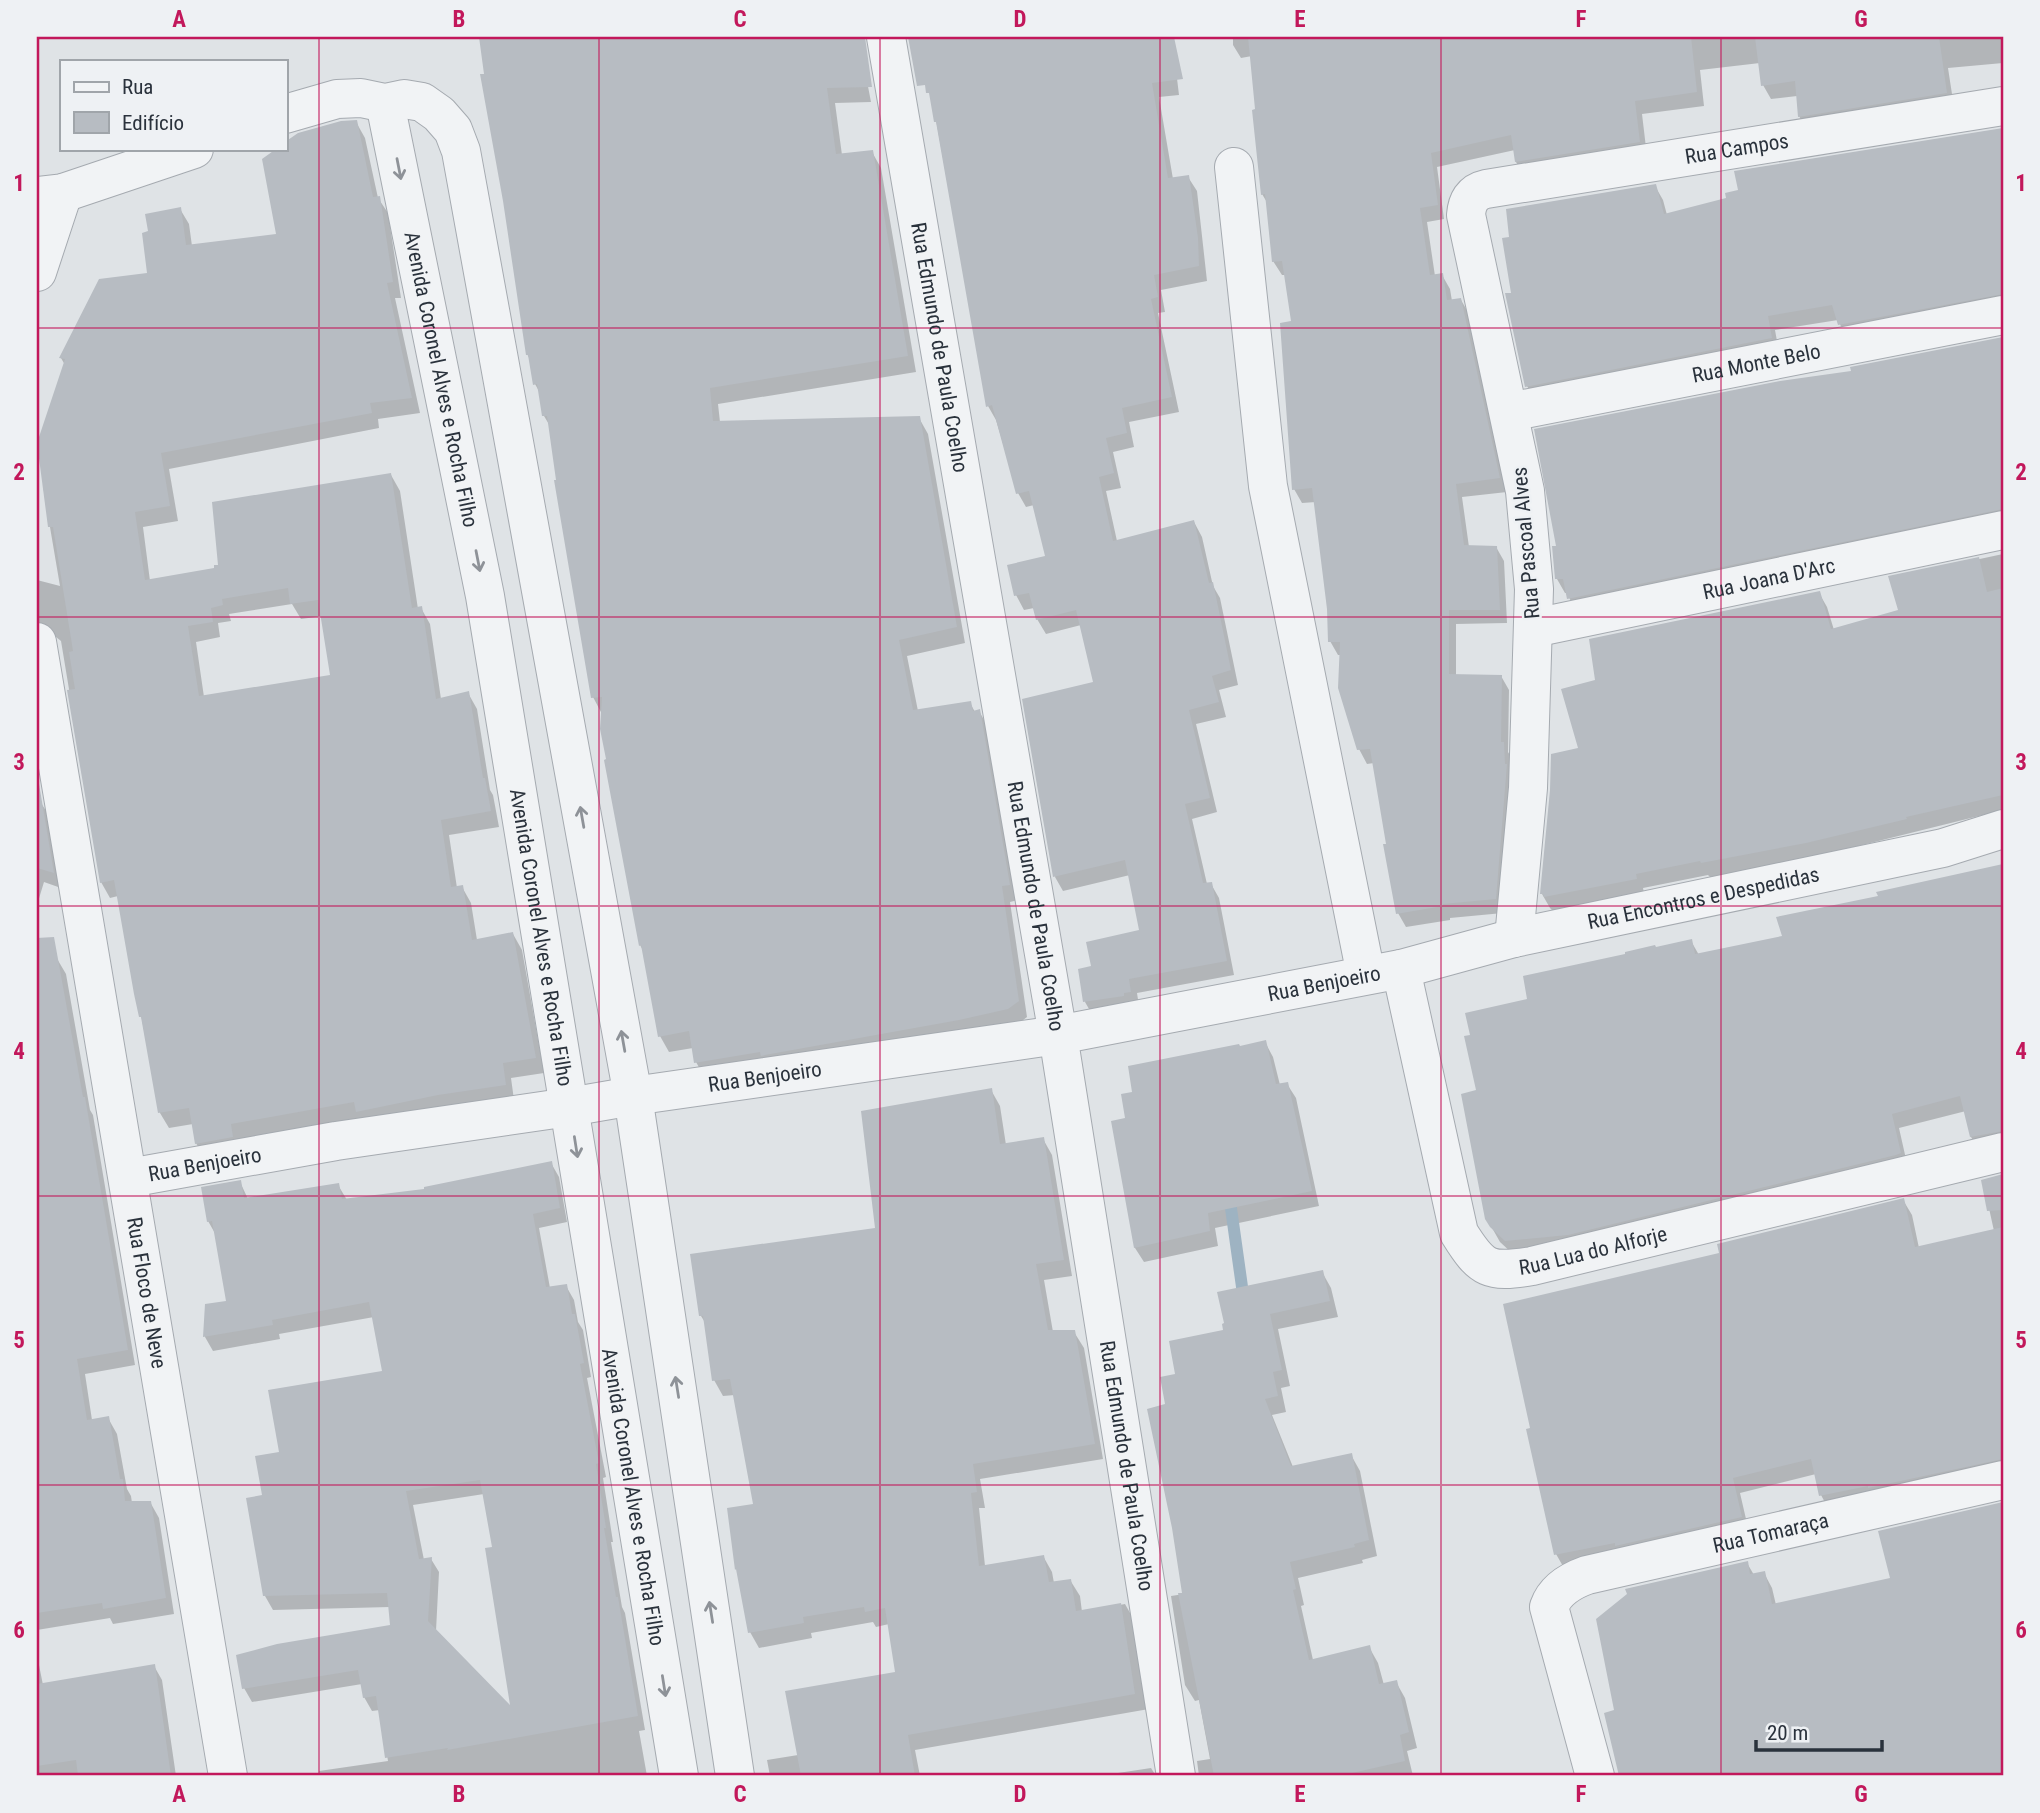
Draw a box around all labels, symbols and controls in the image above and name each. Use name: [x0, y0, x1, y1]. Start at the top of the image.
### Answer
text: A: [172, 6, 186, 33]
text: B: [453, 6, 465, 33]
text: C: [733, 6, 747, 33]
text: D: [1014, 6, 1027, 33]
text: E: [1294, 6, 1306, 33]
text: F: [1576, 6, 1587, 33]
text: G: [1854, 6, 1868, 33]
legend: [60, 60, 287, 150]
text: Rua: [122, 75, 153, 99]
text: Edifício: [122, 111, 184, 135]
street label: Rua Campos: [1683, 129, 1790, 169]
one-way arrow: [392, 157, 406, 180]
text: 1: [13, 170, 25, 197]
text: 1: [2015, 170, 2027, 197]
street label: Rua Edmundo de Paula Coelho: [906, 221, 973, 474]
street label: Avenida Coronel Alves e Rocha Filho: [399, 229, 483, 529]
street label: Rua Monte Belo: [1690, 339, 1823, 388]
text: 2: [13, 459, 25, 486]
text: 2: [2015, 459, 2027, 486]
street label: Rua Pascoal Alves: [1507, 466, 1545, 620]
one-way arrow: [472, 549, 486, 571]
street label: Rua Joana D'Arc: [1701, 553, 1837, 604]
text: 3: [13, 749, 25, 776]
text: 3: [2015, 749, 2027, 776]
street label: Rua Edmundo de Paula Coelho: [1002, 779, 1069, 1033]
street label: Avenida Coronel Alves e Rocha Filho: [505, 787, 577, 1088]
one-way arrow: [575, 806, 589, 829]
street label: Rua Encontros e Despedidas: [1585, 862, 1821, 934]
street label: Rua Benjoeiro: [1266, 961, 1383, 1006]
one-way arrow: [616, 1030, 629, 1053]
text: 4: [13, 1038, 25, 1065]
text: 4: [2015, 1038, 2027, 1065]
street label: Rua Benjoeiro: [707, 1057, 823, 1097]
one-way arrow: [570, 1135, 583, 1158]
street label: Rua Benjoeiro: [146, 1143, 263, 1186]
street label: Rua Floco de Neve: [122, 1215, 171, 1371]
street label: Rua Lua do Alforje: [1517, 1222, 1670, 1280]
text: 5: [13, 1327, 25, 1354]
text: 5: [2015, 1327, 2027, 1354]
street label: Rua Edmundo de Paula Coelho: [1095, 1339, 1158, 1593]
street label: Avenida Coronel Alves e Rocha Filho: [597, 1346, 669, 1647]
one-way arrow: [670, 1376, 683, 1399]
street label: Rua Tomaraça: [1711, 1508, 1831, 1558]
one-way arrow: [704, 1601, 717, 1624]
text: 6: [13, 1617, 25, 1644]
text: 6: [2015, 1617, 2027, 1644]
one-way arrow: [658, 1674, 671, 1697]
scale bar: [1756, 1708, 1882, 1752]
text: 20 m: [1767, 1721, 1808, 1745]
text: A: [172, 1781, 186, 1808]
text: B: [453, 1781, 465, 1808]
text: C: [733, 1781, 747, 1808]
text: D: [1014, 1781, 1027, 1808]
text: E: [1294, 1781, 1306, 1808]
text: F: [1576, 1781, 1587, 1808]
text: G: [1854, 1781, 1868, 1808]

